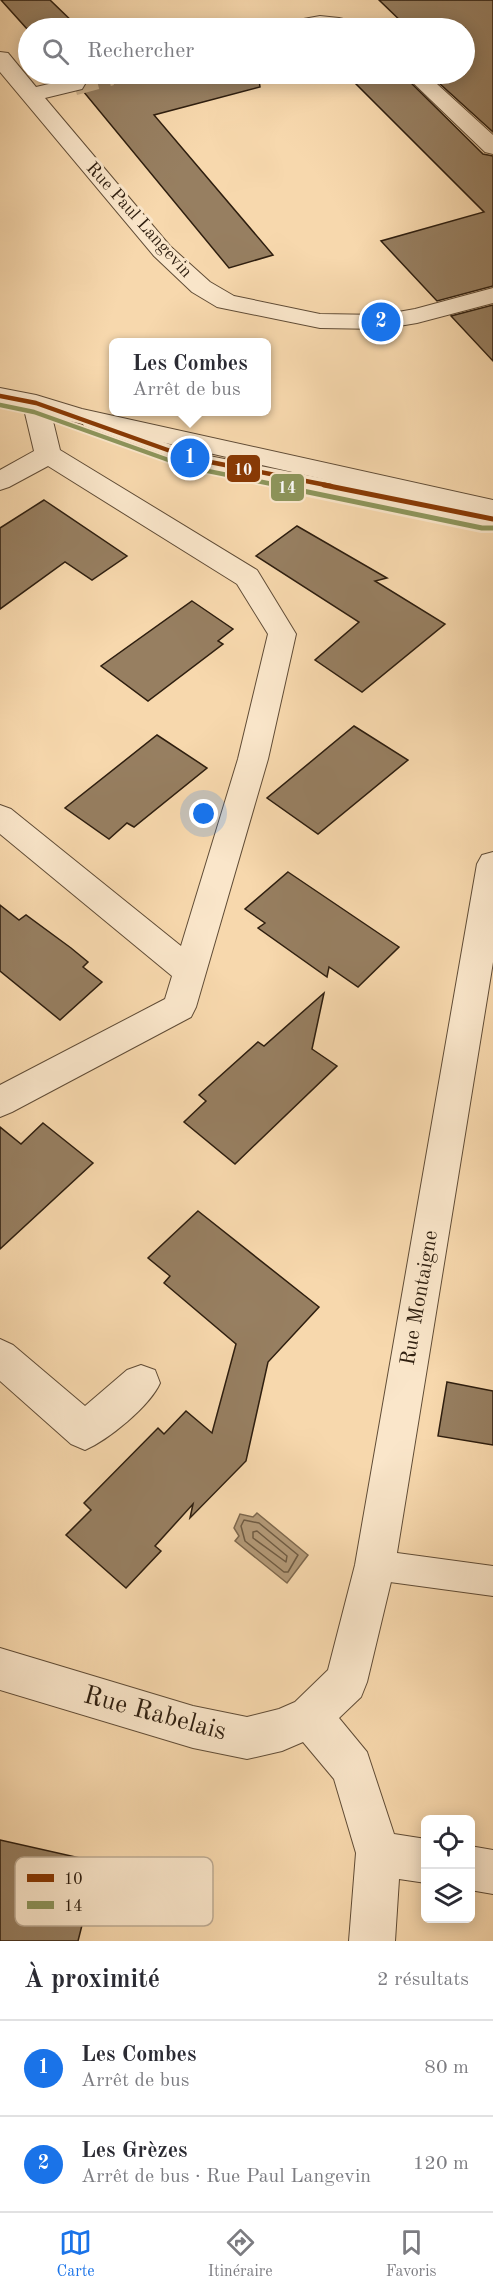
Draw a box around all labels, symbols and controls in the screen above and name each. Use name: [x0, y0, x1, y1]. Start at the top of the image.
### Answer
search box: [18, 18, 475, 84]
icon: search: [39, 35, 72, 68]
text: Rechercher: [87, 40, 194, 62]
street label: Rue Paul Langevin: [83, 159, 196, 281]
pin: 2: [362, 300, 400, 344]
popup: [109, 338, 271, 416]
text: Les Combes: [132, 353, 248, 375]
text: Arrêt de bus: [132, 380, 241, 400]
pin: 1: [170, 436, 210, 480]
line badge: 10: [226, 454, 261, 483]
text: 10: [234, 463, 252, 479]
line badge: 14: [270, 473, 305, 502]
text: 14: [278, 481, 296, 497]
your location: [189, 799, 218, 828]
street label: Rue Montaigne: [398, 1229, 442, 1367]
street label: Rue Rabelais: [81, 1682, 229, 1746]
map controls: [421, 1815, 475, 1923]
button: locate: [421, 1815, 475, 1869]
legend: [15, 1857, 213, 1926]
button: layers: [421, 1869, 475, 1923]
text: 10: [64, 1872, 83, 1888]
text: 14: [64, 1899, 83, 1915]
text: À proximité: [24, 1967, 160, 1993]
text: 2 résultats: [377, 1970, 469, 1990]
text: Les Combes: [81, 2044, 196, 2066]
text: 1: [38, 2058, 49, 2078]
text: 80 m: [424, 2058, 469, 2078]
text: Arrêt de bus: [81, 2071, 189, 2091]
text: Les Grèzes: [81, 2140, 187, 2162]
text: 2: [38, 2154, 49, 2174]
text: 120 m: [413, 2154, 469, 2174]
text: Arrêt de bus · Rue Paul Langevin: [81, 2167, 371, 2187]
tab: Carte: [57, 2226, 95, 2282]
tab: Itinéraire: [208, 2226, 273, 2282]
tab: Favoris: [386, 2226, 436, 2282]

